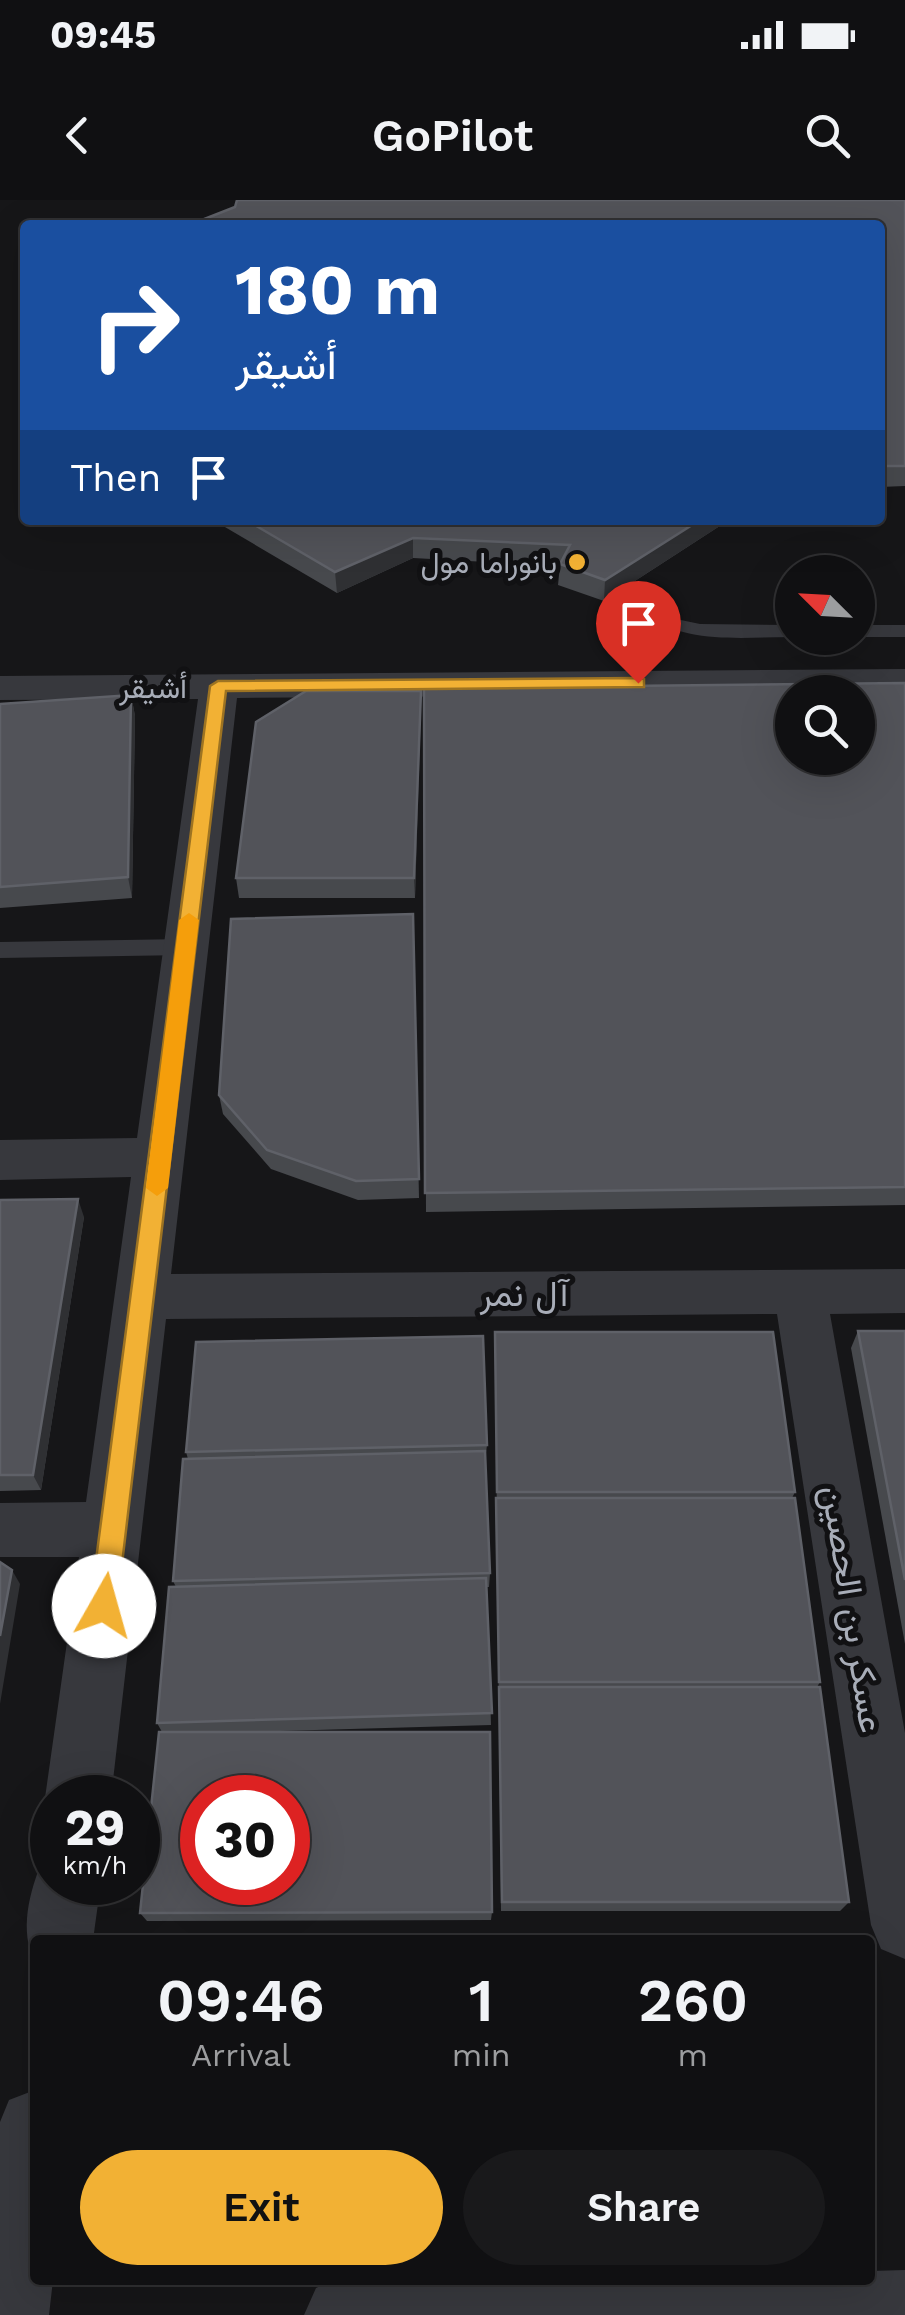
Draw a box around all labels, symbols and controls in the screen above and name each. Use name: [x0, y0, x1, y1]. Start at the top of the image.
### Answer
text: 09:45: [50, 13, 156, 57]
icon: back: [50, 108, 105, 163]
icon: search: [800, 108, 855, 163]
text: GoPilot: [372, 109, 533, 162]
text: 180 m: [235, 249, 440, 331]
icon: right: [70, 260, 200, 390]
text: أشيقر: [235, 337, 337, 390]
icon: arrive: [181, 450, 236, 505]
text: Then: [70, 456, 161, 500]
place label: بانوراما مول: [421, 545, 557, 581]
marker: بانوراما مول: [566, 551, 588, 573]
north arrow: [775, 555, 875, 655]
map controls: [775, 555, 875, 775]
pin: [596, 581, 681, 684]
icon: arrive: [611, 596, 666, 651]
street label: أشيقر: [118, 670, 187, 706]
button: search: [775, 675, 875, 775]
street label: آل نمر: [479, 1273, 571, 1316]
street label: عسكر بن الحصين: [812, 1482, 893, 1736]
position arrow: [52, 1554, 156, 1658]
speed limit sign: 30: [180, 1775, 310, 1905]
text: 29: [65, 1798, 125, 1857]
text: km/h: [63, 1851, 127, 1880]
text: 09:46: [157, 1965, 325, 2036]
text: 1: [469, 1965, 494, 2036]
text: 260: [638, 1965, 748, 2036]
text: Arrival: [191, 2036, 291, 2074]
text: min: [452, 2036, 511, 2074]
text: m: [678, 2036, 708, 2074]
button: Exit: [80, 2150, 443, 2265]
button: Share: [463, 2150, 825, 2265]

